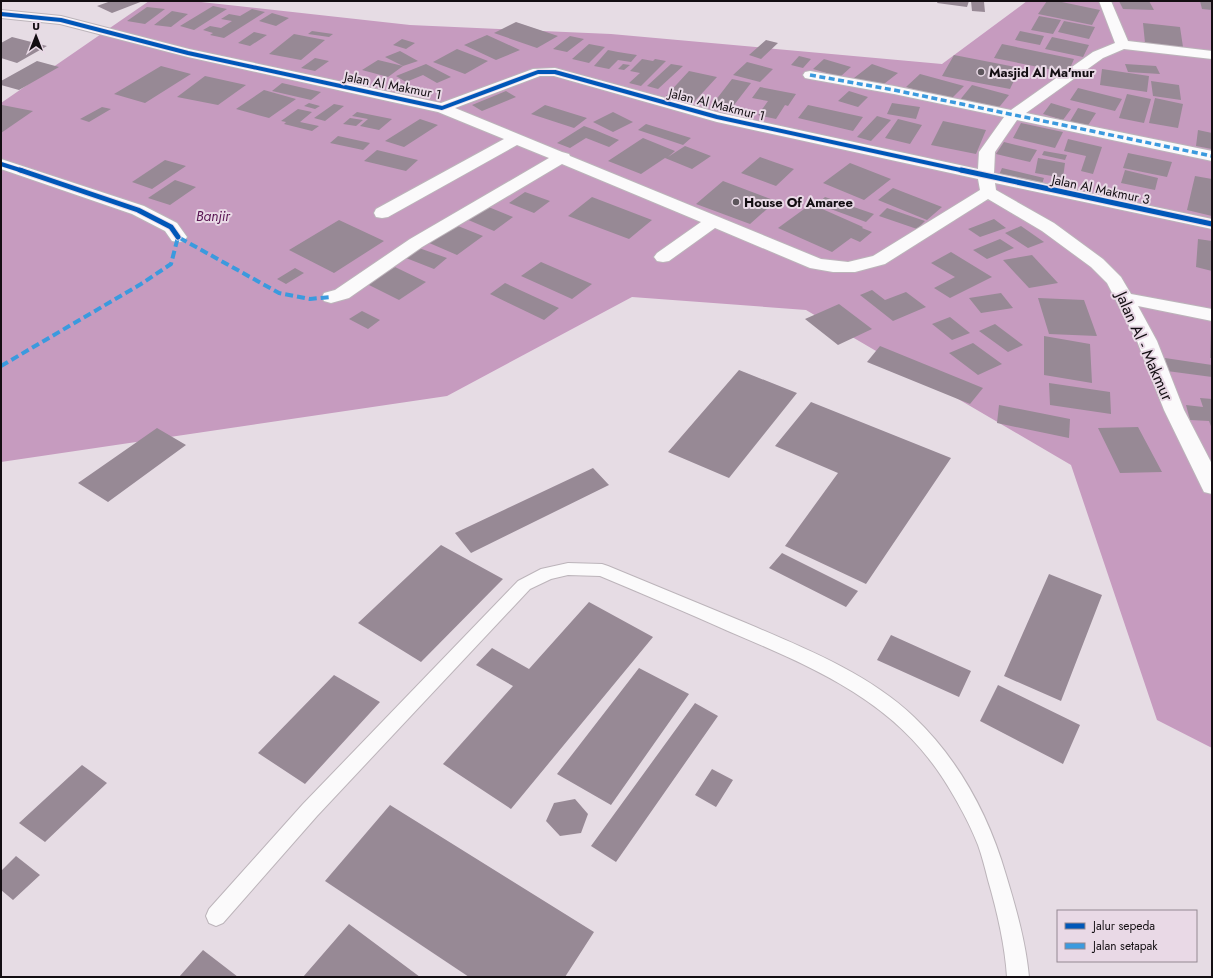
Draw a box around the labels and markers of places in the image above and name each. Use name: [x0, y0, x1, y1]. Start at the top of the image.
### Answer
place label: Masjid Al Ma'mur: [989, 63, 1095, 82]
marker: Masjid Al Ma'mur: [976, 67, 986, 77]
place label: House Of Amaree: [744, 193, 854, 212]
marker: House Of Amaree: [731, 197, 741, 207]

